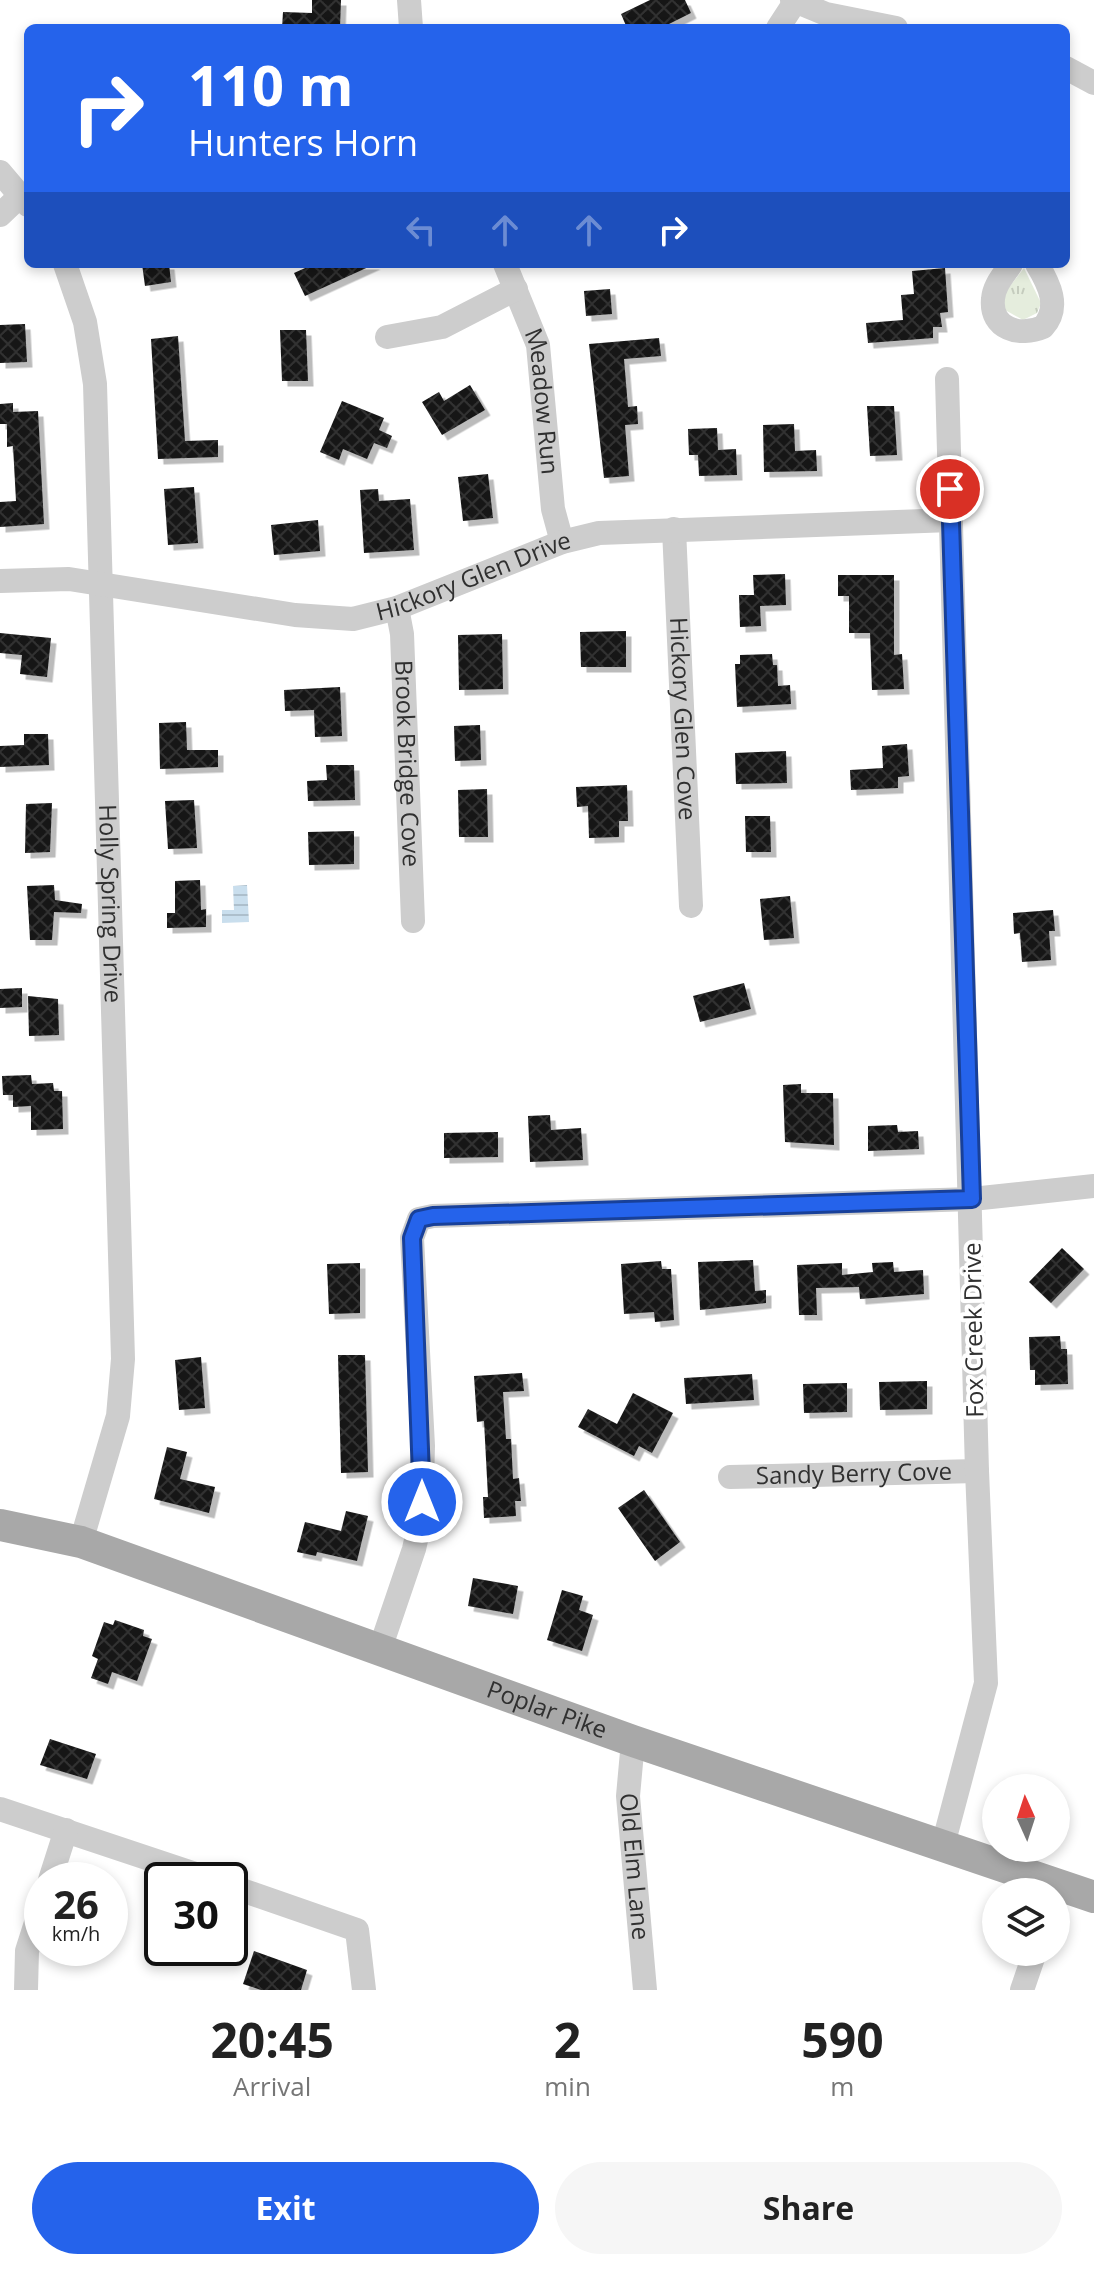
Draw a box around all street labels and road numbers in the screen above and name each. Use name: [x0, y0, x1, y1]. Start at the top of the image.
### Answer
street label: Meadow Run: [518, 323, 568, 476]
street label: Hickory Glen Drive: [372, 523, 574, 628]
street label: Hickory Glen Cove: [663, 616, 705, 821]
street label: Brook Bridge Cove: [388, 659, 429, 867]
street label: Holly Spring Drive: [92, 804, 131, 1004]
street label: Fox Creek Drive: [954, 1242, 991, 1418]
street label: Sandy Berry Cove: [755, 1454, 952, 1491]
street label: Poplar Pike: [483, 1672, 612, 1745]
street label: Old Elm Lane: [613, 1791, 659, 1941]

